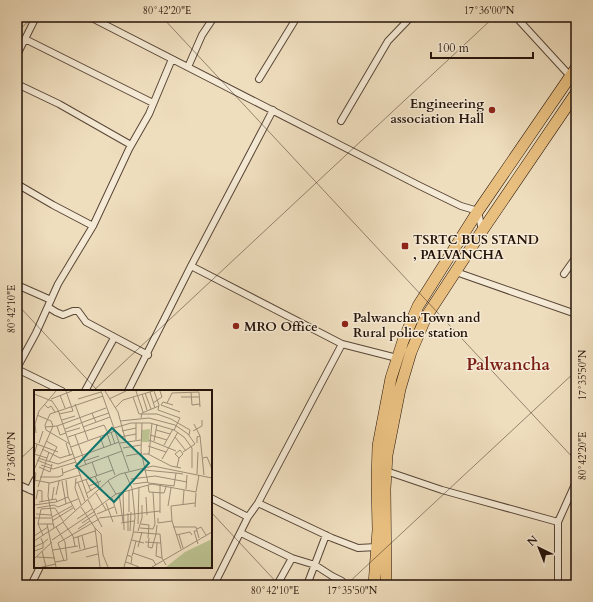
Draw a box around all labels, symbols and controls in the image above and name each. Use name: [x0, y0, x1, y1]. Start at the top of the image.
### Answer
text: 80°42'20"E: [143, 4, 191, 18]
text: 17°36'00"N: [464, 4, 515, 18]
scale bar: [431, 34, 533, 60]
text: 100 m: [437, 40, 470, 56]
place label: Engineering association Hall: [390, 95, 484, 128]
marker: Engineering association Hall: [487, 105, 497, 115]
place label: TSRTC BUS STAND , PALVANCHA: [413, 231, 539, 264]
marker: TSRTC BUS STAND , PALVANCHA: [400, 241, 410, 251]
text: 80°42'10"E: [5, 285, 19, 333]
place label: Palwancha Town and Rural police station: [353, 309, 481, 342]
place label: MRO Office: [244, 318, 318, 336]
marker: Palwancha Town and Rural police station: [340, 319, 350, 329]
marker: MRO Office: [231, 321, 241, 331]
text: 17°35'50"N: [576, 349, 590, 400]
district label: Palwancha: [466, 353, 550, 376]
inset map: [34, 390, 212, 568]
text: 17°36'00"N: [5, 431, 19, 482]
text: 80°42'20"E: [576, 432, 590, 480]
north arrow: [519, 528, 559, 568]
text: N: [524, 532, 541, 550]
text: 80°42'10"E: [251, 584, 299, 598]
text: 17°35'50"N: [327, 584, 378, 598]

